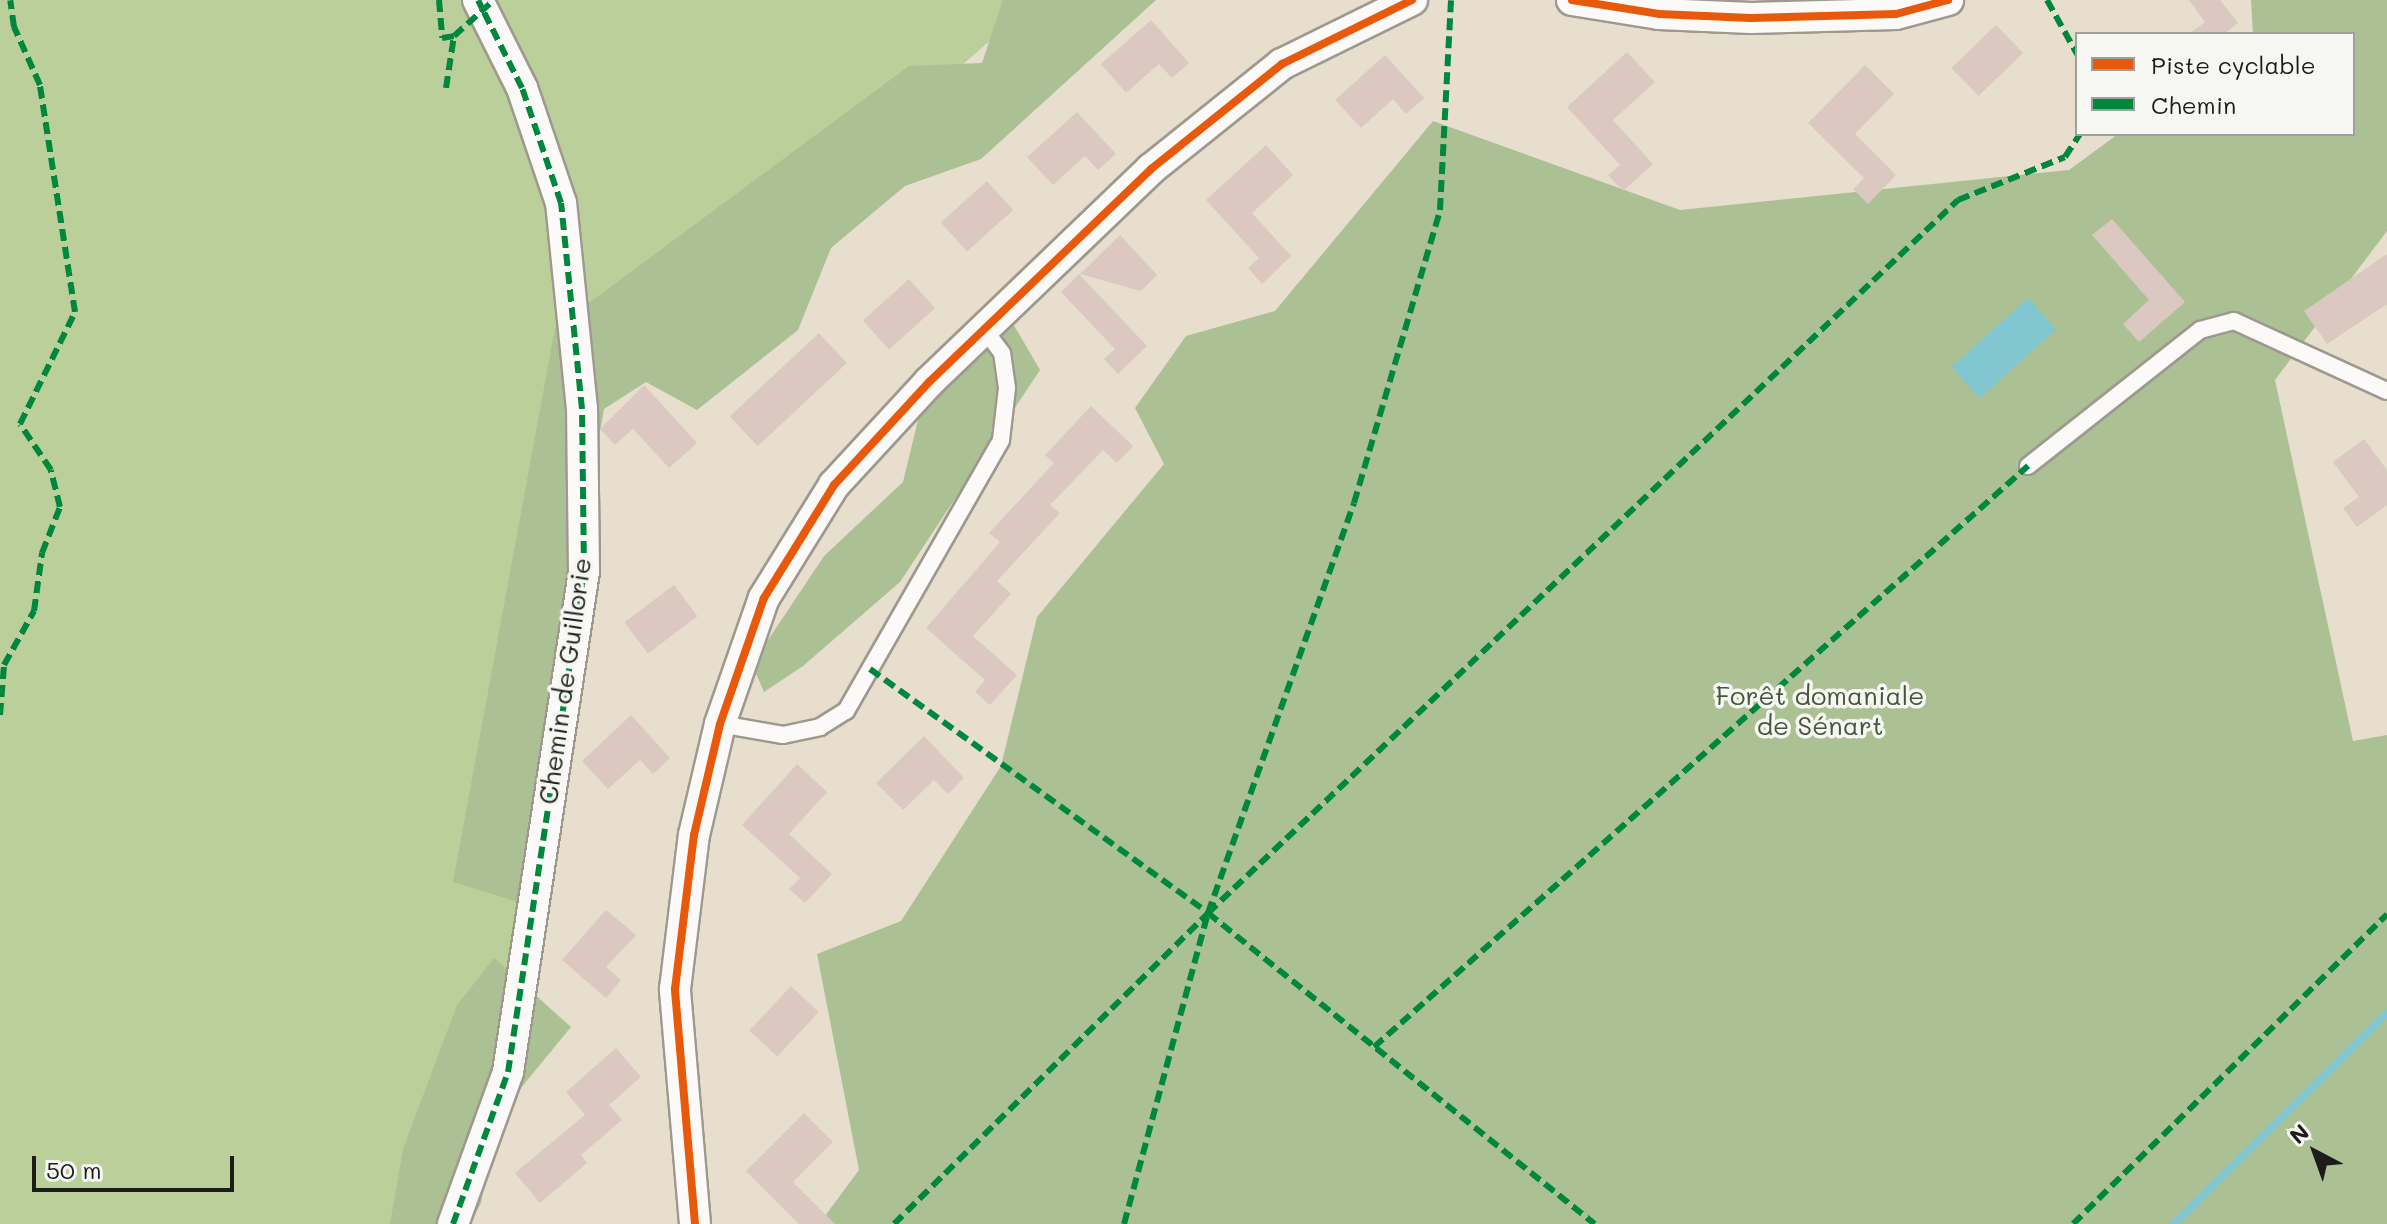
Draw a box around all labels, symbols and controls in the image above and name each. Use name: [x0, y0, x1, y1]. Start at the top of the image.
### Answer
legend: [2075, 32, 2355, 136]
text: Piste cyclable: [2151, 49, 2316, 80]
text: Chemin: [2151, 89, 2236, 120]
street label: Chemin de Guillorie: [532, 556, 598, 806]
park label: Forêt domaniale de Sénart: [1716, 680, 1924, 742]
north arrow: [2275, 1112, 2355, 1192]
text: N: [2283, 1117, 2315, 1150]
scale bar: [36, 1140, 238, 1190]
text: 50 m: [46, 1154, 102, 1185]

